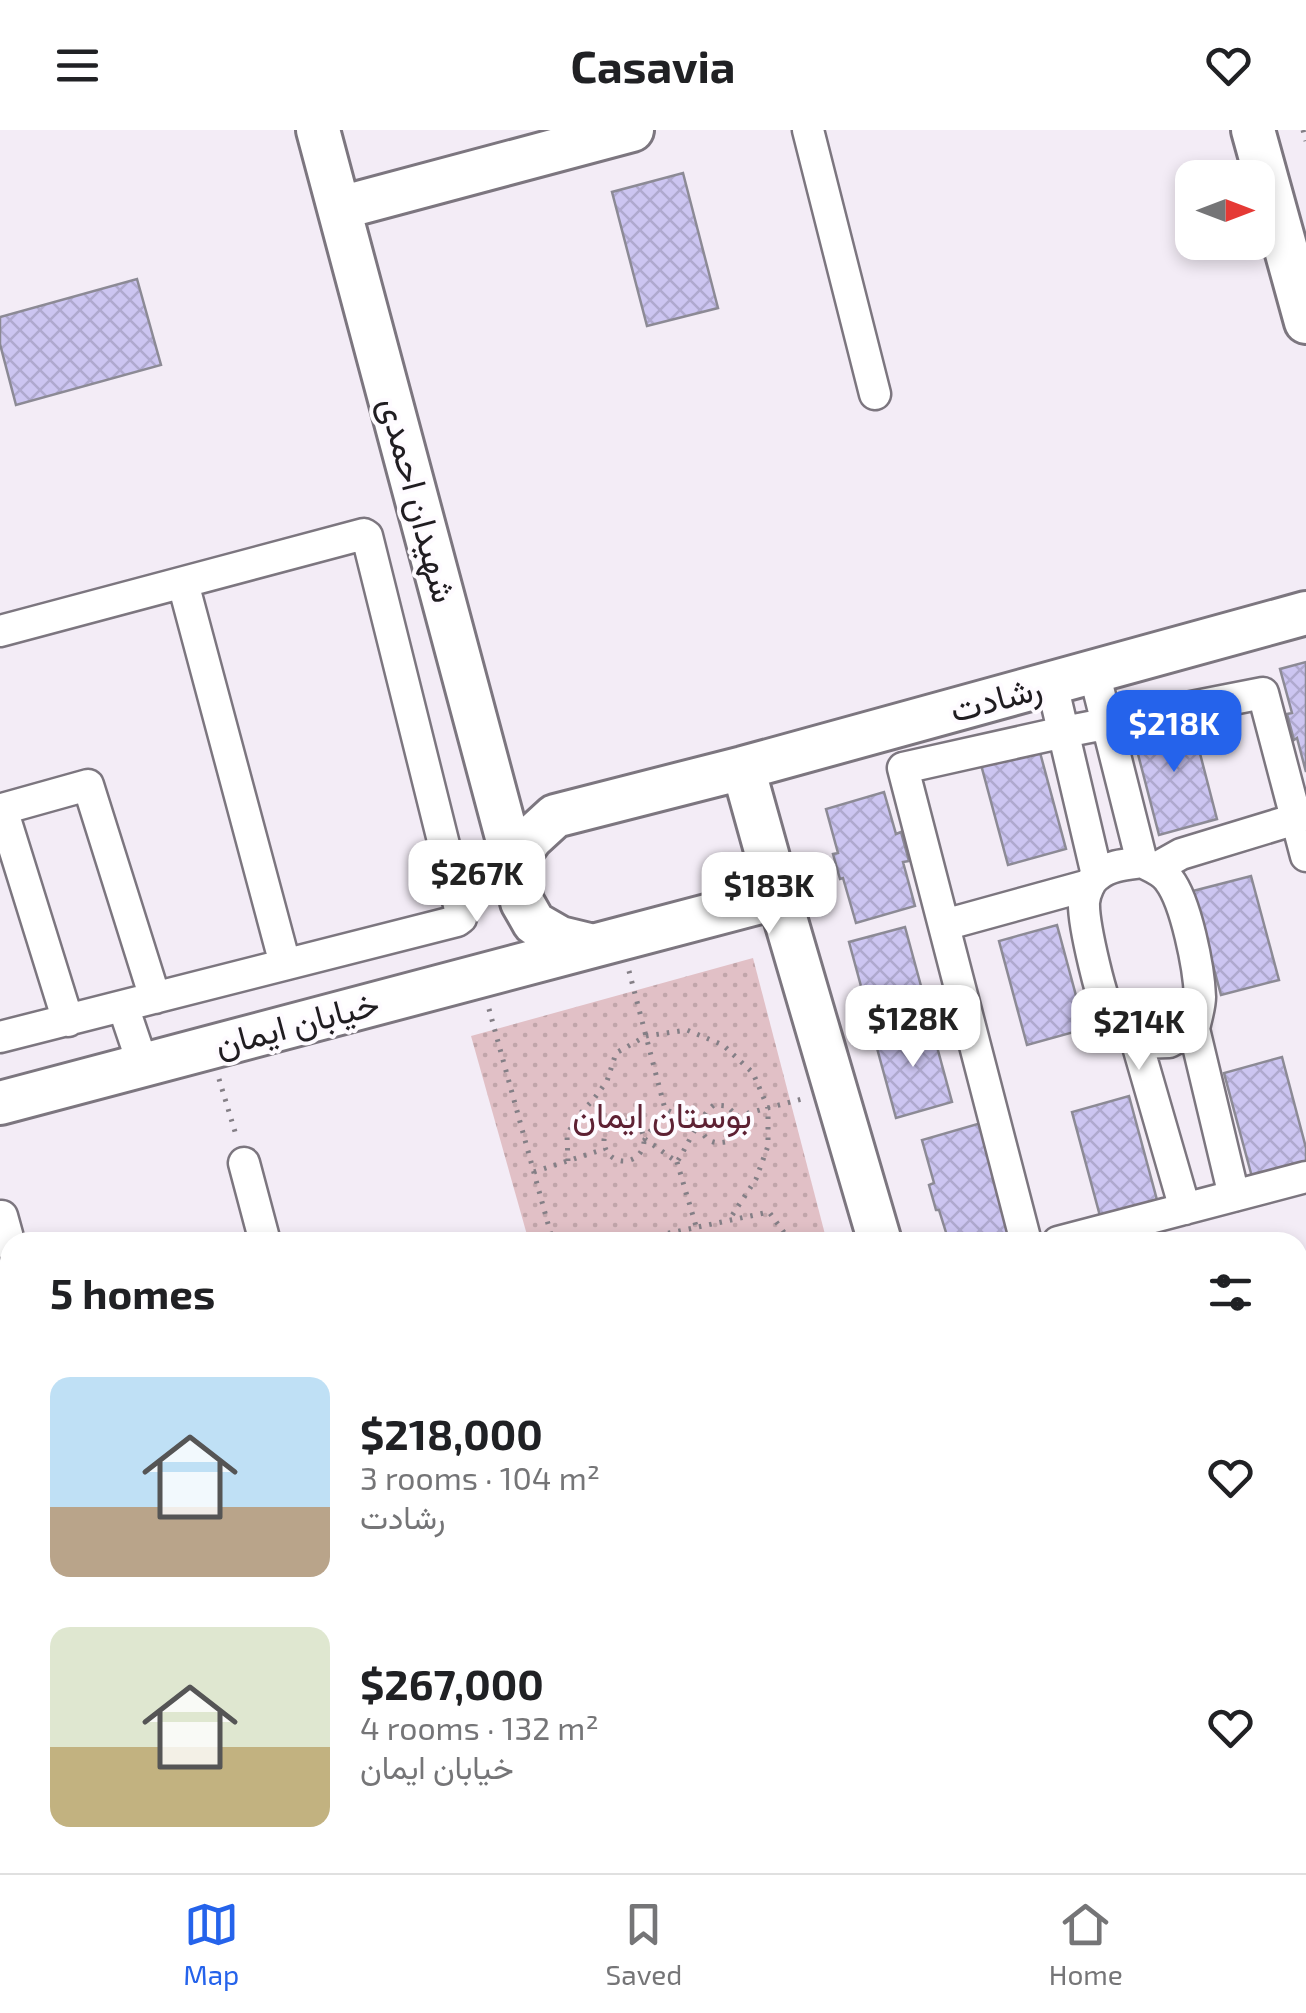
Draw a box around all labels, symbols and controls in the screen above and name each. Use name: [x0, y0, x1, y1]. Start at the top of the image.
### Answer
icon: menu: [50, 38, 105, 93]
text: Casavia: [570, 38, 736, 92]
icon: heart: [1201, 38, 1256, 93]
north arrow: [1175, 160, 1275, 260]
map controls: [1175, 160, 1275, 260]
street label: شهیدان احمدی: [369, 392, 468, 608]
street label: رشادت: [945, 665, 1047, 732]
pin: $218K: [1104, 690, 1244, 775]
text: $218K: [1128, 703, 1220, 741]
pin: $267K: [407, 840, 547, 925]
pin: $183K: [699, 852, 839, 937]
text: $267K: [430, 853, 524, 891]
text: $183K: [724, 865, 814, 903]
street label: خیابان ایمان: [210, 980, 383, 1065]
pin: $128K: [843, 985, 983, 1070]
pin: $214K: [1069, 988, 1209, 1073]
text: $128K: [867, 998, 959, 1036]
text: $214K: [1093, 1001, 1185, 1039]
park label: بوستان ایمان: [572, 1093, 752, 1138]
icon: filters: [1203, 1265, 1258, 1320]
text: 5 homes: [50, 1267, 215, 1317]
text: $218,000: [360, 1408, 543, 1458]
icon: home: [130, 1417, 250, 1537]
icon: heart: [1203, 1450, 1258, 1505]
text: 3 rooms · 104 m²: [360, 1458, 600, 1496]
text: رشادت: [360, 1497, 445, 1535]
text: $267,000: [360, 1658, 544, 1708]
icon: home: [130, 1667, 250, 1787]
icon: heart: [1203, 1700, 1258, 1755]
text: 4 rooms · 132 m²: [360, 1708, 599, 1746]
text: خیابان ایمان: [360, 1747, 514, 1785]
tab: Map: [183, 1897, 239, 1991]
tab: Saved: [606, 1897, 682, 1991]
tab: Home: [1049, 1897, 1123, 1991]

